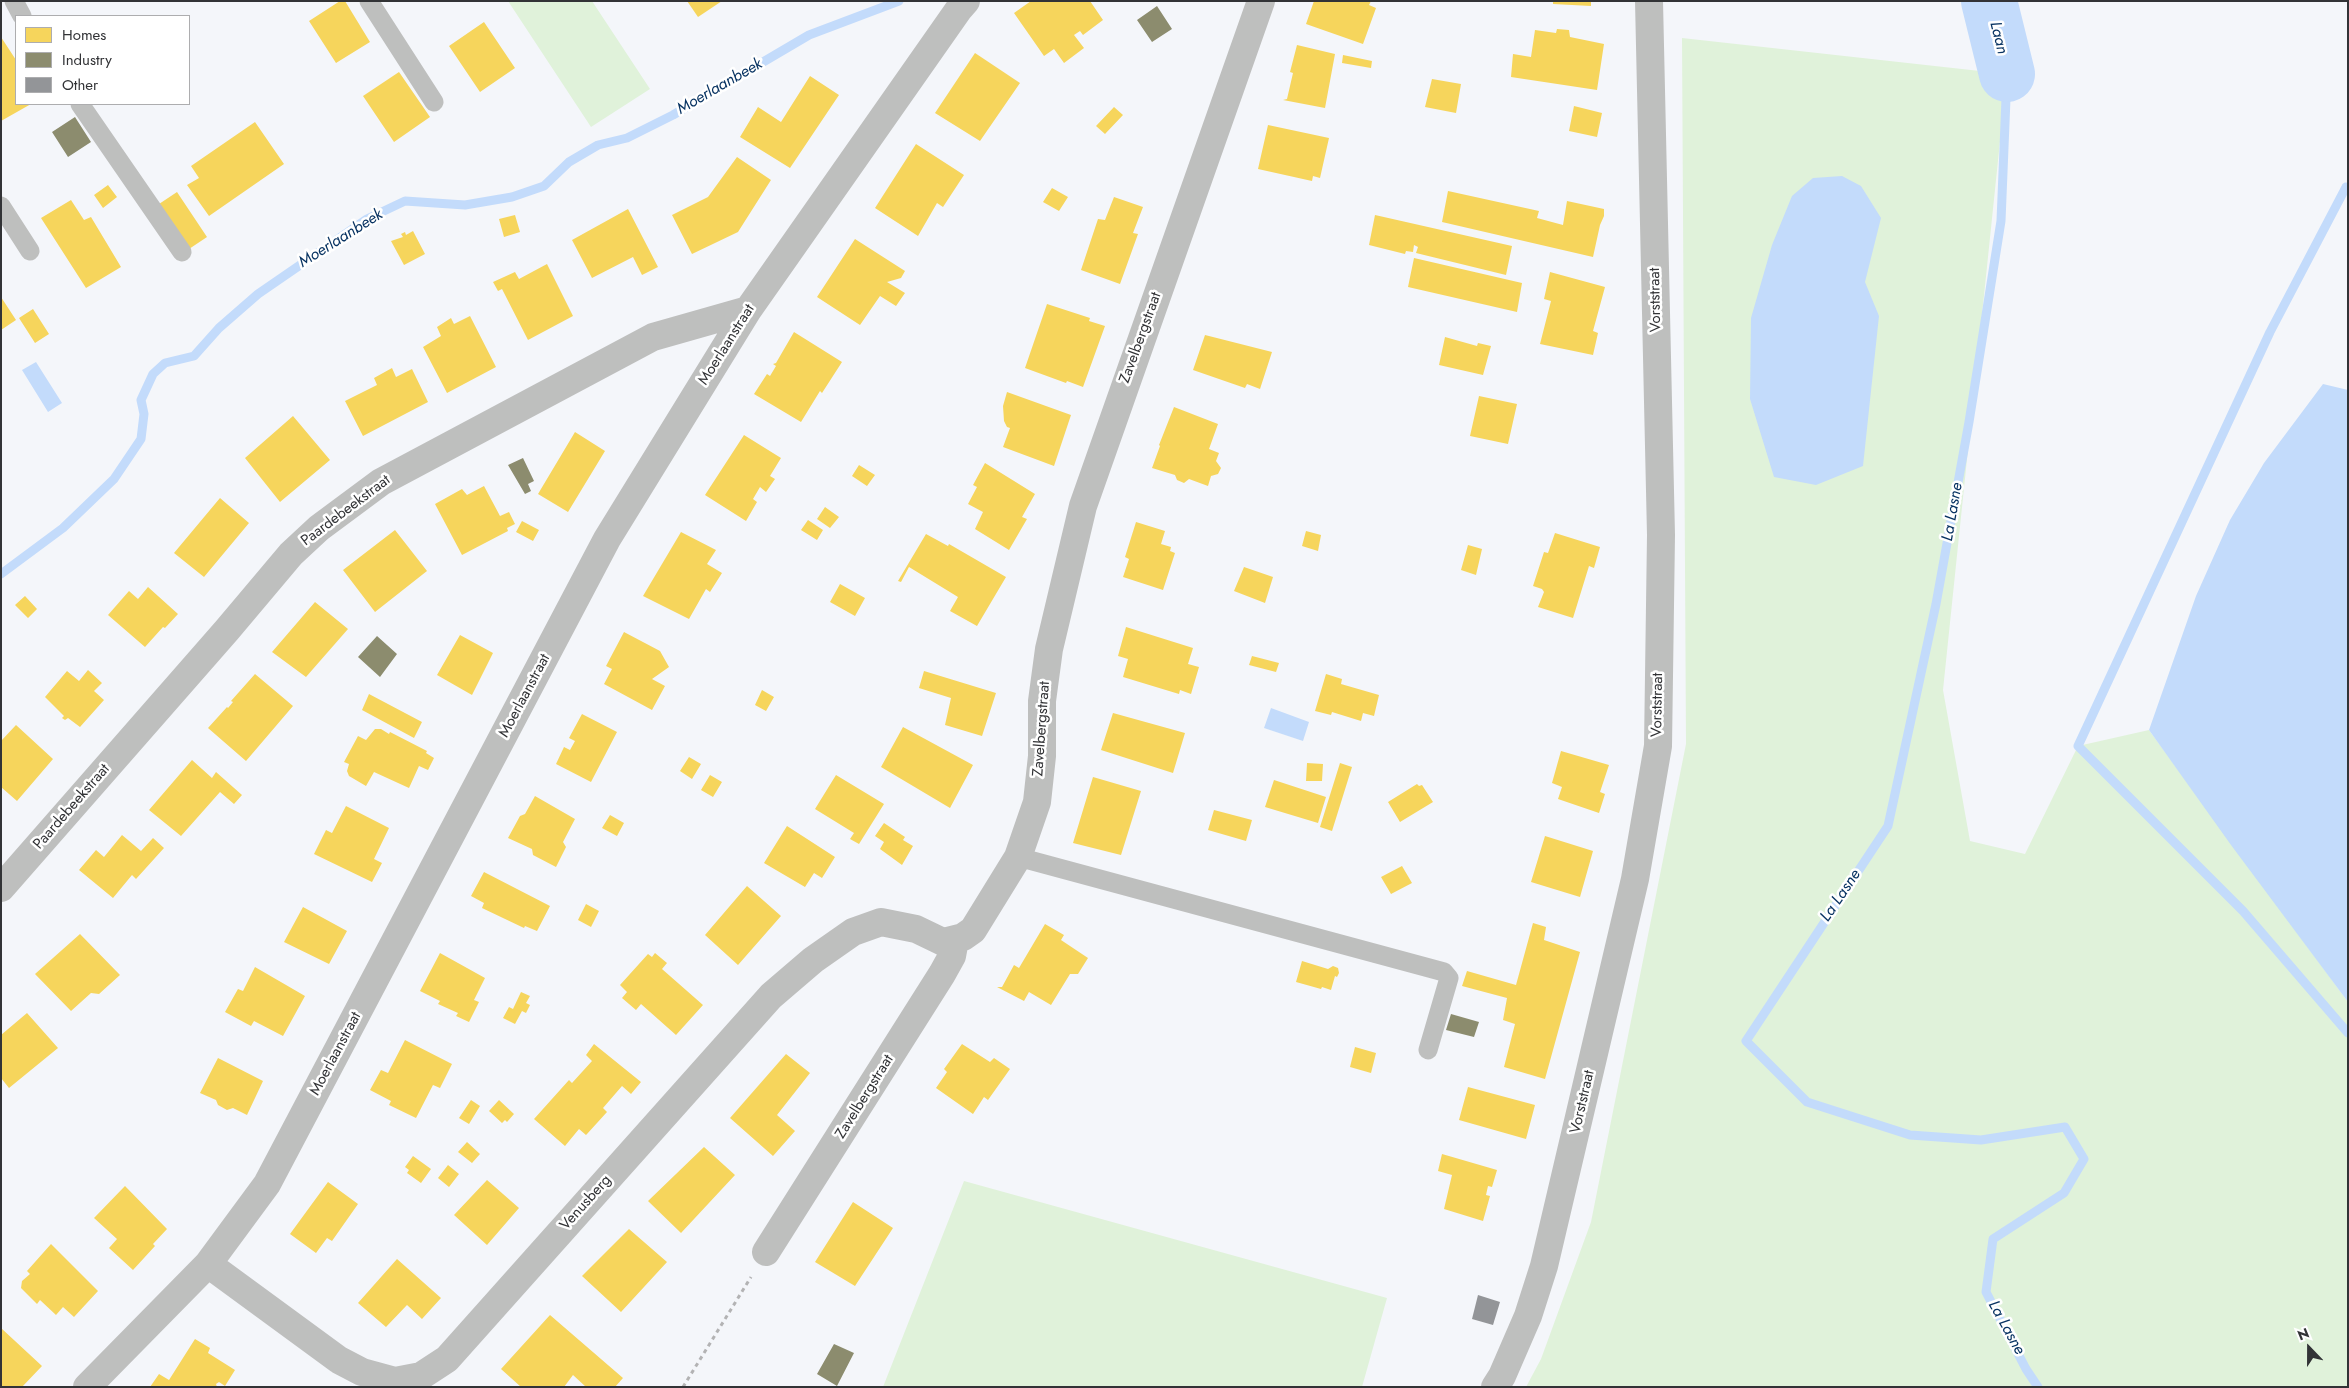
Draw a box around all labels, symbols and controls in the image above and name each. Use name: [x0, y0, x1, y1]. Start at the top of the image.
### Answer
legend: [15, 15, 190, 105]
water label: Laan: [1985, 20, 2011, 56]
text: Homes: [62, 24, 106, 46]
text: Industry: [62, 49, 112, 71]
water label: Moerlaanbeek: [674, 55, 766, 119]
text: Other: [62, 74, 98, 96]
water label: Moerlaanbeek: [295, 206, 387, 272]
street label: Vorststraat: [1646, 268, 1666, 332]
street label: Zavelbergstraat: [1116, 290, 1166, 386]
street label: Moerlaanstraat: [695, 301, 759, 389]
street label: Paardebeekstraat: [298, 472, 394, 550]
water label: La Lasne: [1938, 481, 1968, 543]
street label: Moerlaanstraat: [496, 651, 554, 741]
street label: Vorststraat: [1648, 673, 1668, 737]
street label: Zavelbergstraat: [1030, 681, 1054, 777]
street label: Paardebeekstraat: [30, 761, 114, 853]
water label: La Lasne: [1817, 866, 1865, 926]
street label: Moerlaanstraat: [307, 1009, 365, 1099]
street label: Zavelbergstraat: [832, 1052, 898, 1142]
street label: Vorststraat: [1567, 1069, 1599, 1135]
street label: Venusberg: [557, 1172, 615, 1234]
water label: La Lasne: [1983, 1298, 2029, 1358]
north arrow: [2284, 1323, 2334, 1373]
text: N: [2294, 1323, 2312, 1345]

